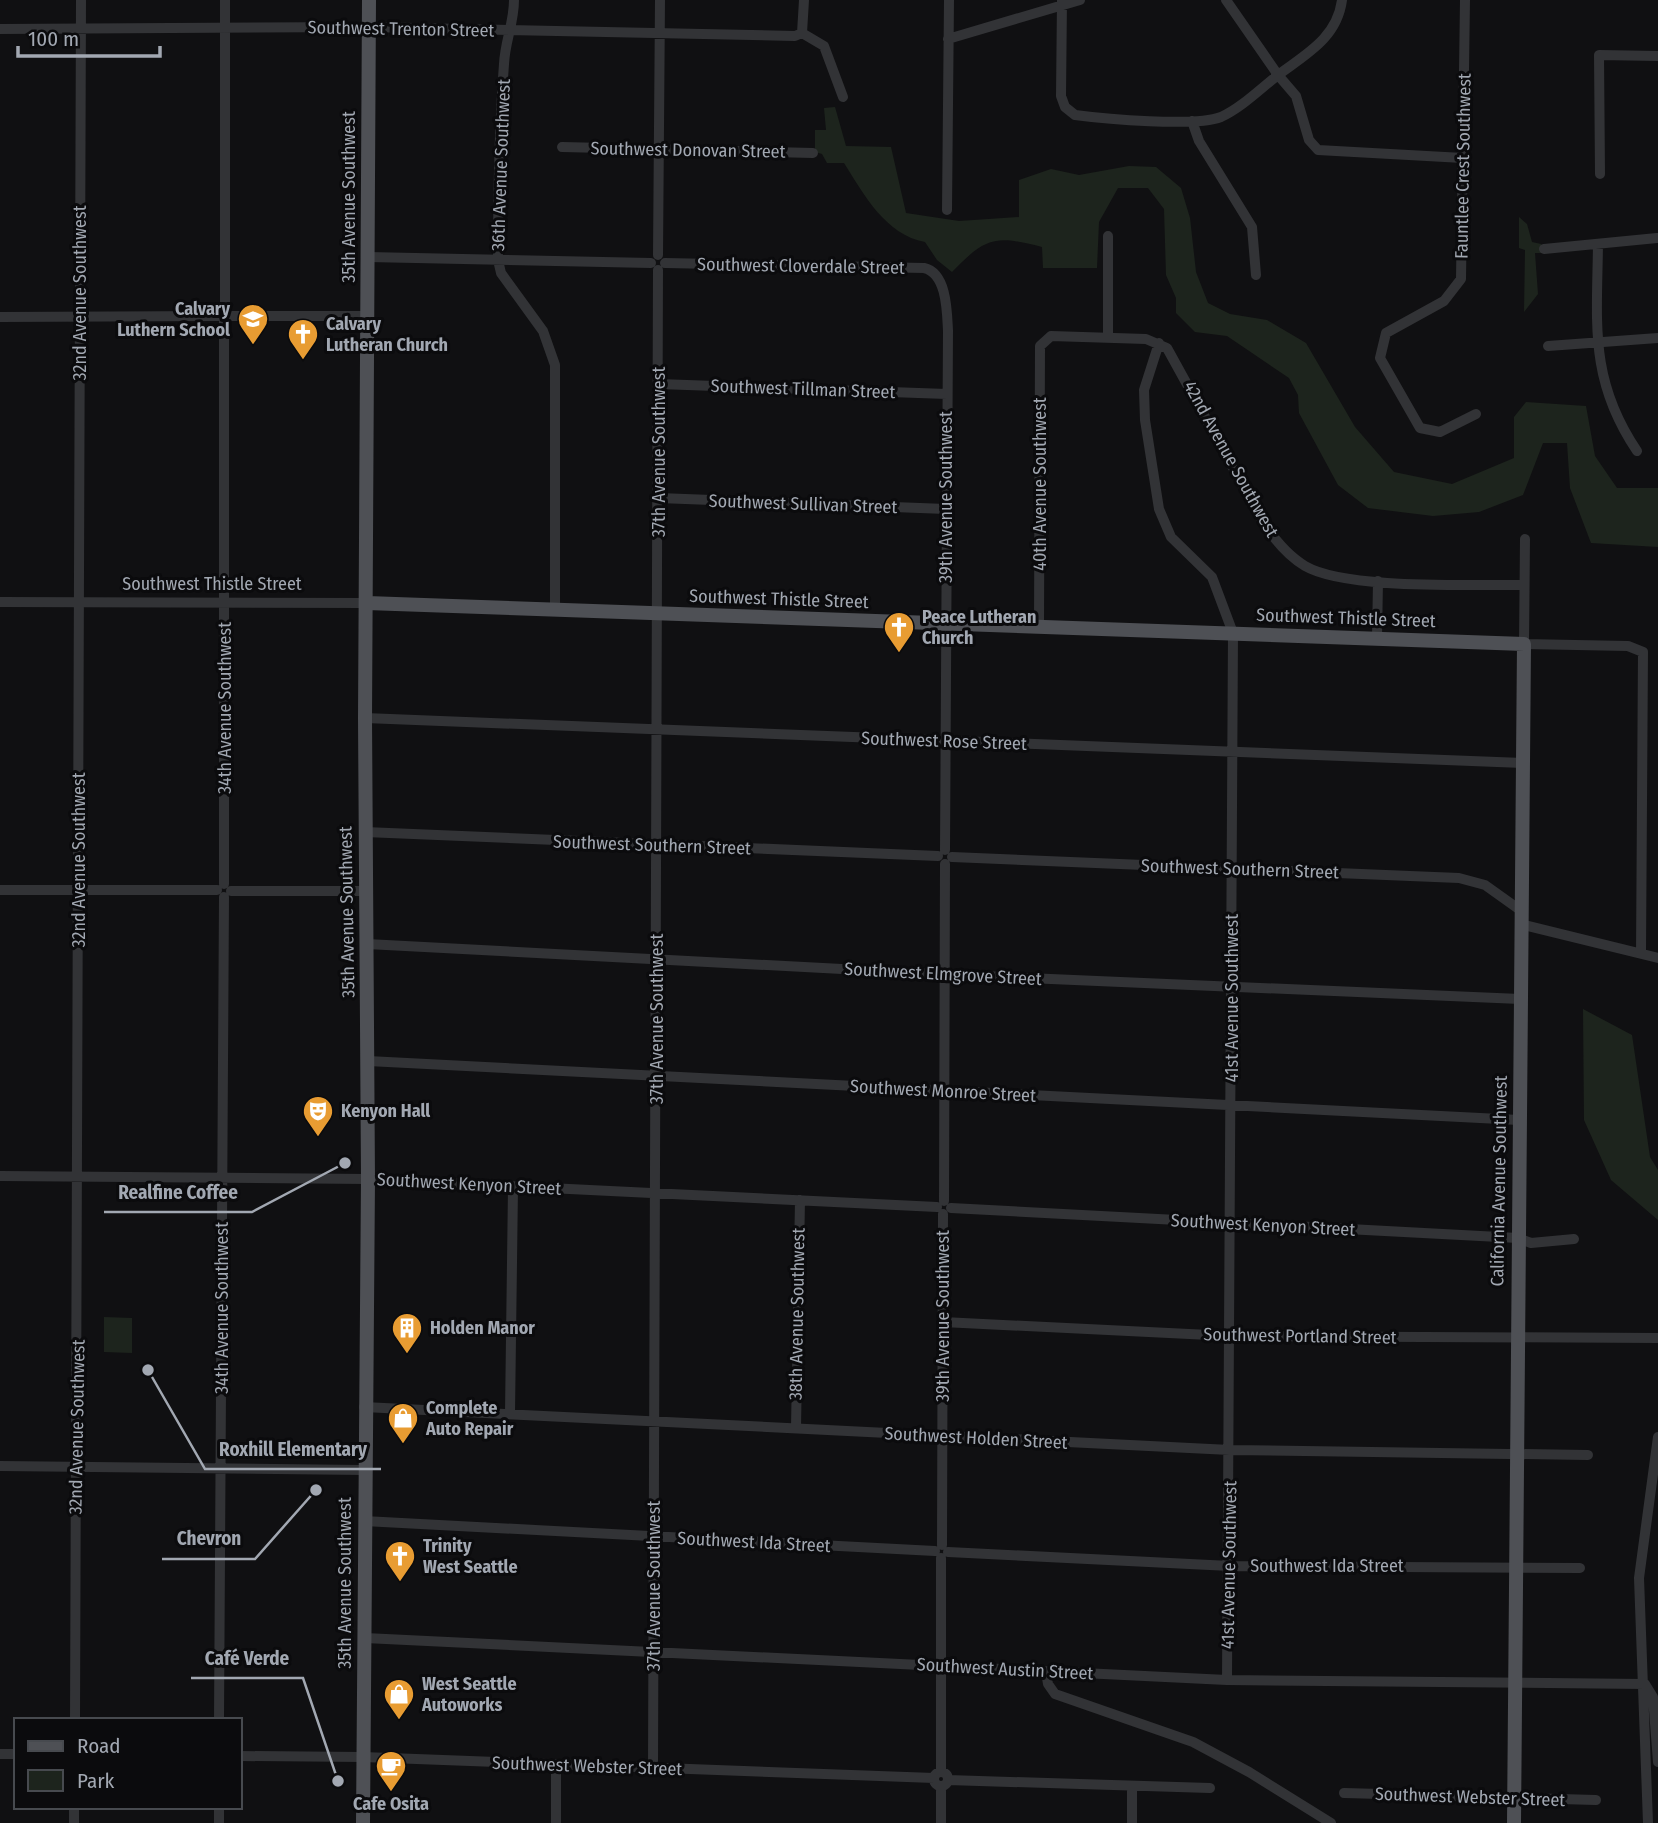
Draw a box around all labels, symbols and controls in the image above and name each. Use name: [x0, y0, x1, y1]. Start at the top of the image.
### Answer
scale bar: [18, 14, 159, 58]
street label: Southwest Trenton Street: [307, 16, 495, 42]
text: 100 m: [28, 26, 79, 52]
street label: Fauntlee Crest Southwest: [1450, 73, 1476, 259]
street label: 36th Avenue Southwest: [487, 78, 515, 252]
street label: 35th Avenue Southwest: [338, 111, 360, 283]
street label: Southwest Donovan Street: [590, 137, 786, 163]
street label: 32nd Avenue Southwest: [69, 205, 91, 381]
street label: Southwest Cloverdale Street: [697, 253, 905, 279]
place label: Calvary Luthern School: [117, 298, 230, 341]
school or university icon: Calvary Luthern School: [236, 302, 270, 346]
place label: Calvary Lutheran Church: [326, 313, 448, 356]
church icon: Calvary Lutheran Church: [286, 317, 320, 361]
street label: 37th Avenue Southwest: [648, 367, 670, 537]
street label: Southwest Tillman Street: [710, 375, 896, 403]
street label: 42nd Avenue Southwest: [1179, 377, 1283, 541]
street label: 40th Avenue Southwest: [1029, 397, 1051, 571]
street label: 39th Avenue Southwest: [935, 411, 957, 583]
street label: Southwest Sullivan Street: [708, 490, 898, 518]
street label: Southwest Thistle Street: [122, 573, 302, 595]
street label: Southwest Thistle Street: [689, 585, 869, 613]
street label: Southwest Thistle Street: [1256, 604, 1436, 632]
place label: Peace Lutheran Church: [922, 606, 1036, 649]
church icon: Peace Lutheran Church: [882, 610, 916, 654]
street label: 34th Avenue Southwest: [214, 622, 236, 794]
street label: Southwest Rose Street: [861, 727, 1027, 755]
street label: 32nd Avenue Southwest: [68, 772, 90, 948]
street label: 35th Avenue Southwest: [335, 826, 359, 998]
street label: Southwest Southern Street: [553, 831, 751, 859]
street label: Southwest Southern Street: [1141, 855, 1339, 883]
street label: 41st Avenue Southwest: [1221, 914, 1243, 1082]
street label: 37th Avenue Southwest: [646, 934, 668, 1104]
street label: Southwest Elmgrove Street: [844, 958, 1042, 990]
street label: Southwest Monroe Street: [850, 1075, 1037, 1107]
street label: California Avenue Southwest: [1486, 1075, 1512, 1287]
theatre icon: Kenyon Hall: [301, 1094, 335, 1138]
place label: Kenyon Hall: [341, 1100, 430, 1122]
street label: Southwest Kenyon Street: [376, 1168, 562, 1200]
callout: Realfine Coffee: [104, 1172, 252, 1212]
text: Realfine Coffee: [118, 1181, 238, 1204]
street label: Southwest Kenyon Street: [1170, 1209, 1356, 1241]
street label: 34th Avenue Southwest: [211, 1222, 233, 1394]
street label: 38th Avenue Southwest: [784, 1227, 810, 1400]
street label: 39th Avenue Southwest: [932, 1230, 954, 1402]
building icon: Holden Manor: [390, 1311, 424, 1355]
place label: Holden Manor: [430, 1317, 535, 1339]
street label: Southwest Portland Street: [1203, 1323, 1397, 1349]
street label: 32nd Avenue Southwest: [64, 1339, 90, 1515]
place label: Complete Auto Repair: [425, 1397, 514, 1440]
shop icon: Complete Auto Repair: [386, 1401, 420, 1445]
street label: Southwest Holden Street: [884, 1422, 1068, 1454]
callout: Roxhill Elementary: [205, 1429, 381, 1469]
text: Roxhill Elementary: [219, 1438, 368, 1461]
street label: 41st Avenue Southwest: [1217, 1481, 1241, 1649]
street label: 35th Avenue Southwest: [334, 1497, 356, 1669]
street label: 37th Avenue Southwest: [643, 1501, 665, 1671]
callout: Chevron: [162, 1519, 255, 1559]
text: Chevron: [177, 1527, 241, 1550]
street label: Southwest Ida Street: [677, 1527, 831, 1557]
place label: Trinity West Seattle: [423, 1535, 518, 1578]
church icon: Trinity West Seattle: [383, 1539, 417, 1583]
street label: Southwest Ida Street: [1250, 1555, 1404, 1577]
callout: Café Verde: [191, 1638, 303, 1678]
text: Café Verde: [205, 1647, 290, 1670]
street label: Southwest Austin Street: [916, 1653, 1094, 1685]
place label: West Seattle Autoworks: [421, 1673, 517, 1716]
shop icon: West Seattle Autoworks: [382, 1677, 416, 1721]
legend: [14, 1718, 242, 1809]
text: Road: [77, 1733, 121, 1759]
cafe icon: Cafe Osita: [374, 1749, 408, 1793]
street label: Southwest Webster Street: [491, 1752, 683, 1780]
text: Park: [77, 1768, 115, 1794]
street label: Southwest Webster Street: [1374, 1783, 1566, 1811]
place label: Cafe Osita: [353, 1793, 429, 1815]

